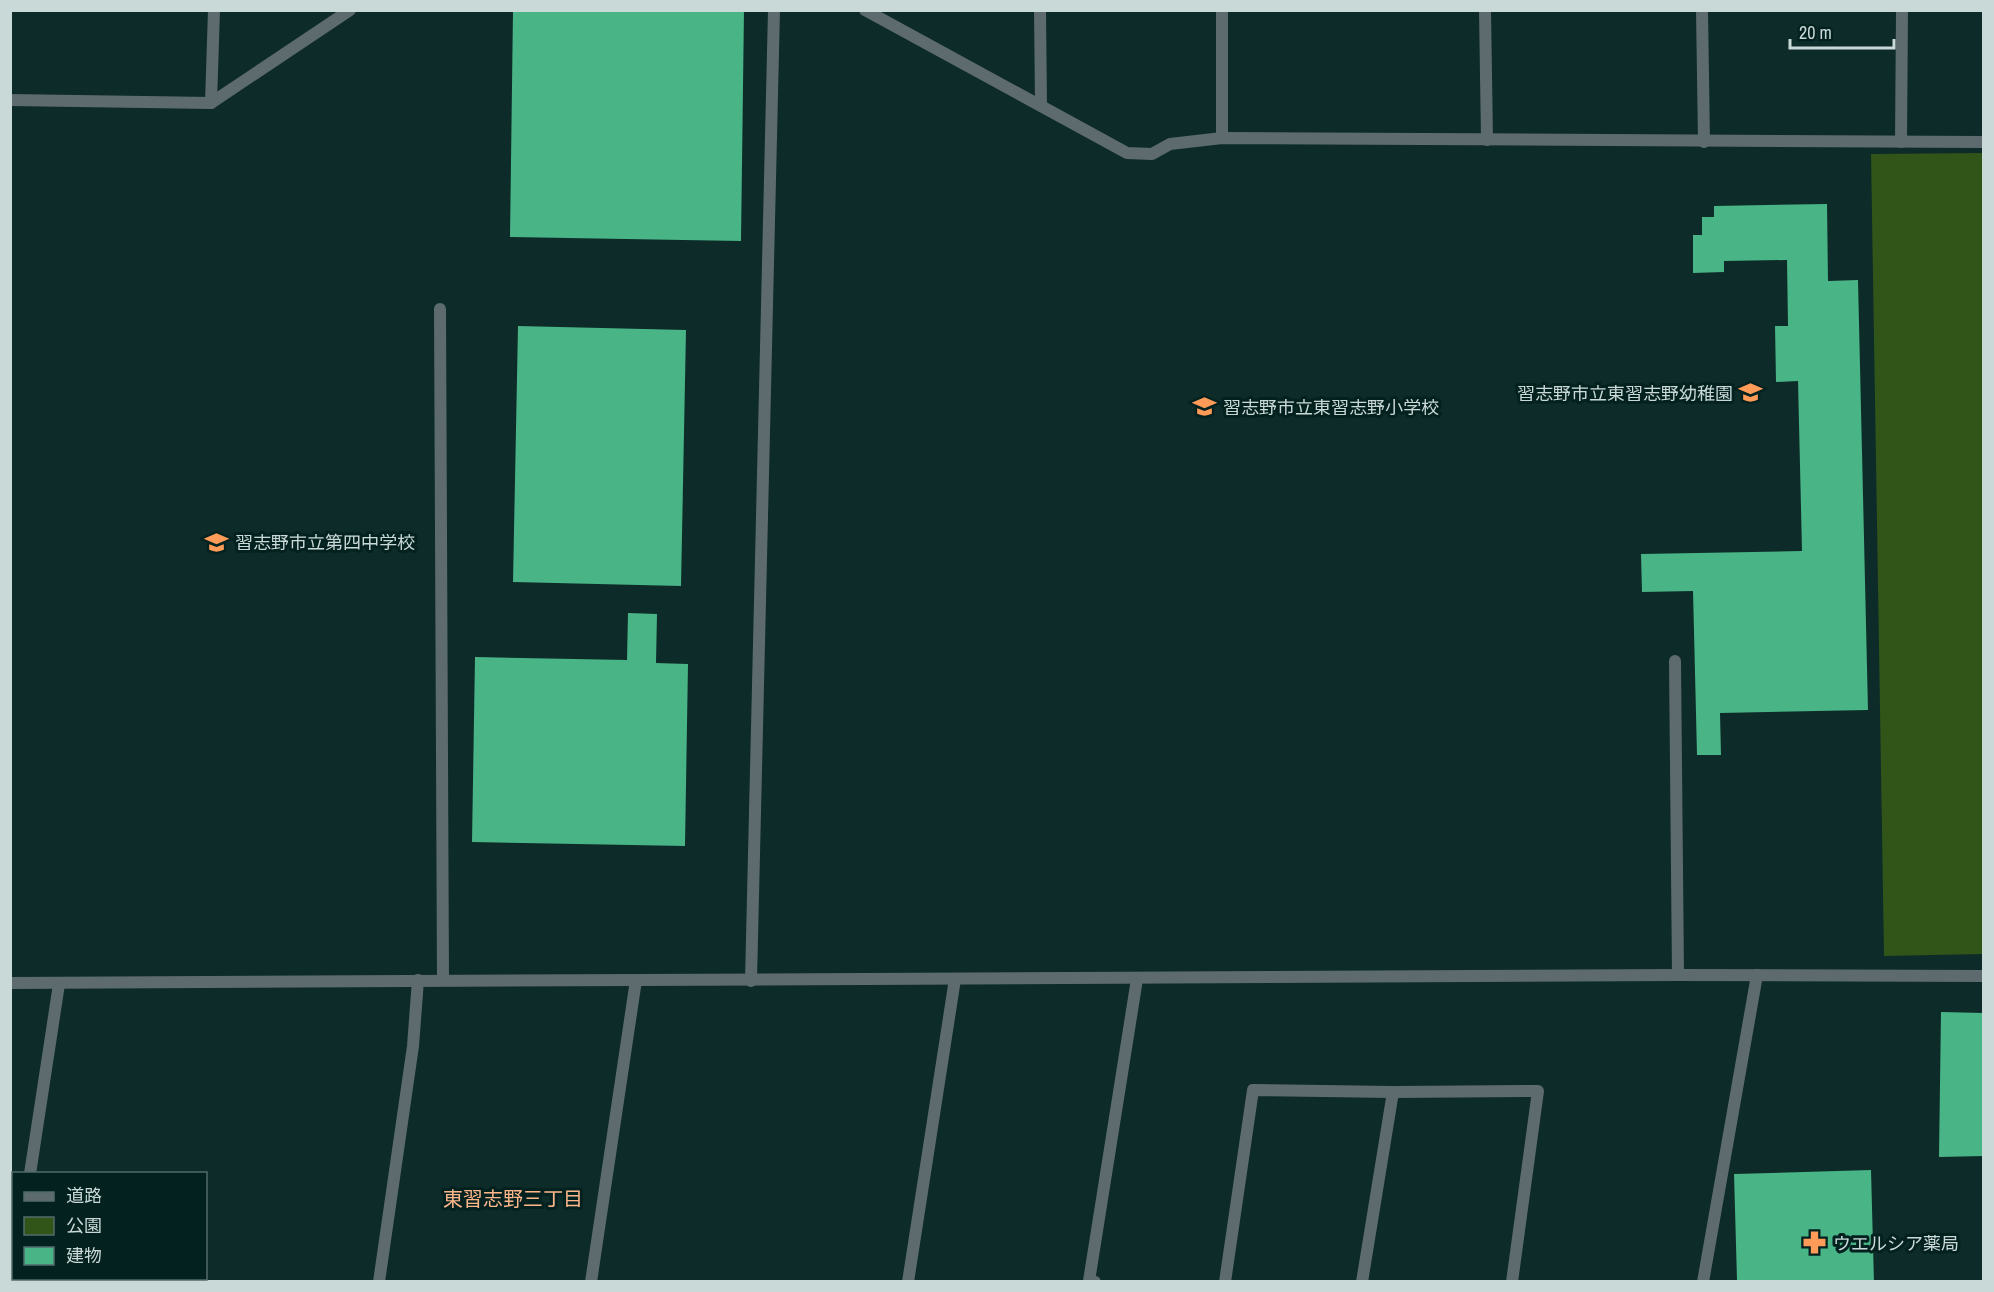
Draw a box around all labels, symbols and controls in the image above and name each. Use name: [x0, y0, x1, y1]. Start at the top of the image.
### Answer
scale bar: [1790, 12, 1894, 50]
text: 20 m: [1799, 20, 1832, 45]
school or university icon: 習志野市立東習志野幼稚園: [1738, 380, 1764, 406]
place label: 習志野市立東習志野幼稚園: [1517, 381, 1733, 406]
school or university icon: 習志野市立東習志野小学校: [1192, 394, 1218, 420]
place label: 習志野市立東習志野小学校: [1223, 395, 1439, 420]
school or university icon: 習志野市立第四中学校: [204, 529, 230, 555]
place label: 習志野市立第四中学校: [235, 530, 415, 555]
legend: [12, 1172, 207, 1280]
text: 道路: [66, 1183, 102, 1208]
district label: 東習志野三丁目: [443, 1185, 583, 1212]
text: 公園: [66, 1213, 102, 1238]
pharmacy icon: ウエルシア薬局: [1802, 1230, 1828, 1256]
place label: ウエルシア薬局: [1833, 1231, 1959, 1256]
text: 建物: [66, 1243, 102, 1268]

